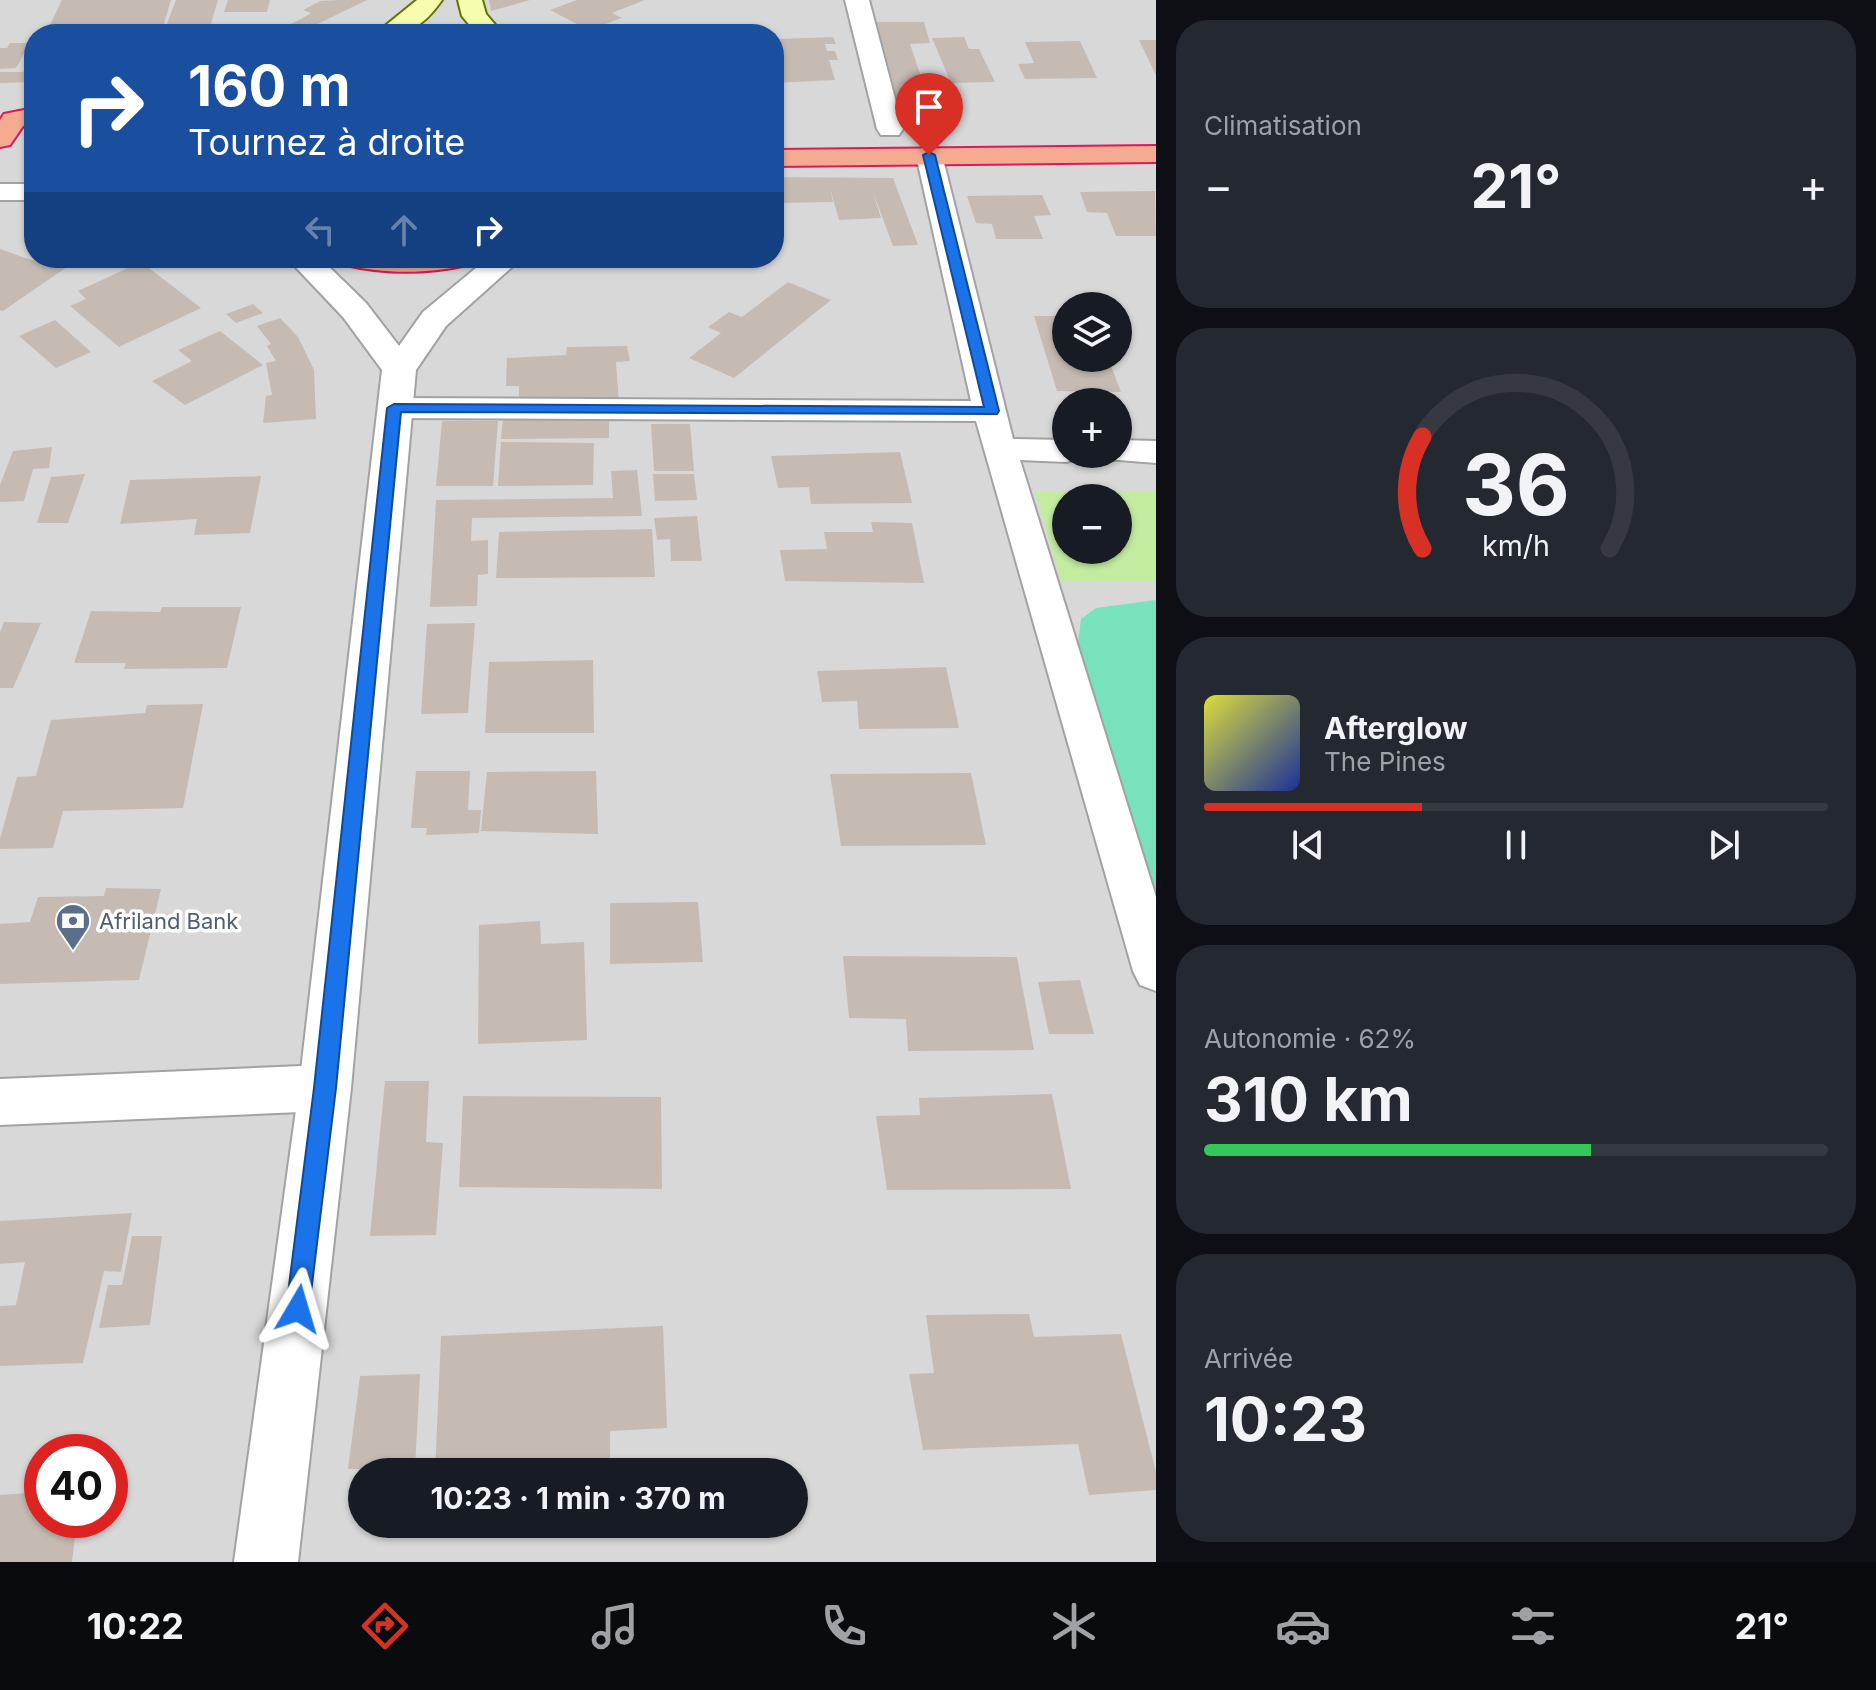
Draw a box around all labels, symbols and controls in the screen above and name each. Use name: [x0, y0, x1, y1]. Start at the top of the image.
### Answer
text: 160 m: [188, 52, 351, 120]
icon: right: [56, 56, 160, 160]
pin: [895, 73, 963, 155]
icon: arrive: [907, 85, 951, 129]
text: Climatisation: [1204, 110, 1362, 141]
text: Tournez à droite: [188, 120, 465, 164]
text: 21°: [1470, 150, 1562, 222]
text: −: [1204, 159, 1233, 213]
text: +: [1799, 159, 1828, 213]
icon: left: [298, 208, 342, 252]
icon: ahead: [382, 208, 426, 252]
icon: right: [466, 208, 510, 252]
map controls: [1052, 292, 1132, 564]
button: layers: [1052, 292, 1132, 372]
button: +: [1052, 388, 1132, 468]
text: 36: [1462, 433, 1570, 534]
button: −: [1052, 484, 1132, 564]
text: km/h: [1482, 528, 1550, 563]
text: Afterglow: [1324, 710, 1468, 746]
text: The Pines: [1324, 746, 1446, 777]
icon: previous: [1286, 823, 1330, 867]
icon: pause: [1494, 823, 1538, 867]
icon: next: [1702, 823, 1746, 867]
bank icon: Afriland Bank: [54, 902, 92, 952]
place label: Afriland Bank: [99, 908, 238, 934]
text: Autonomie · 62%: [1204, 1023, 1416, 1054]
text: 310 km: [1204, 1063, 1413, 1135]
position arrow: [256, 1267, 340, 1351]
text: Arrivée: [1204, 1343, 1293, 1374]
text: 10:23: [1204, 1383, 1367, 1455]
speed limit sign: 40: [24, 1434, 128, 1538]
text: 10:23 · 1 min · 370 m: [430, 1480, 726, 1516]
icon: directions: [357, 1598, 413, 1654]
icon: music: [587, 1598, 643, 1654]
icon: phone: [816, 1598, 872, 1654]
icon: climate: [1046, 1598, 1102, 1654]
icon: car: [1275, 1598, 1331, 1654]
icon: filters: [1505, 1598, 1561, 1654]
text: 10:22: [87, 1604, 184, 1648]
text: 21°: [1734, 1604, 1789, 1648]

